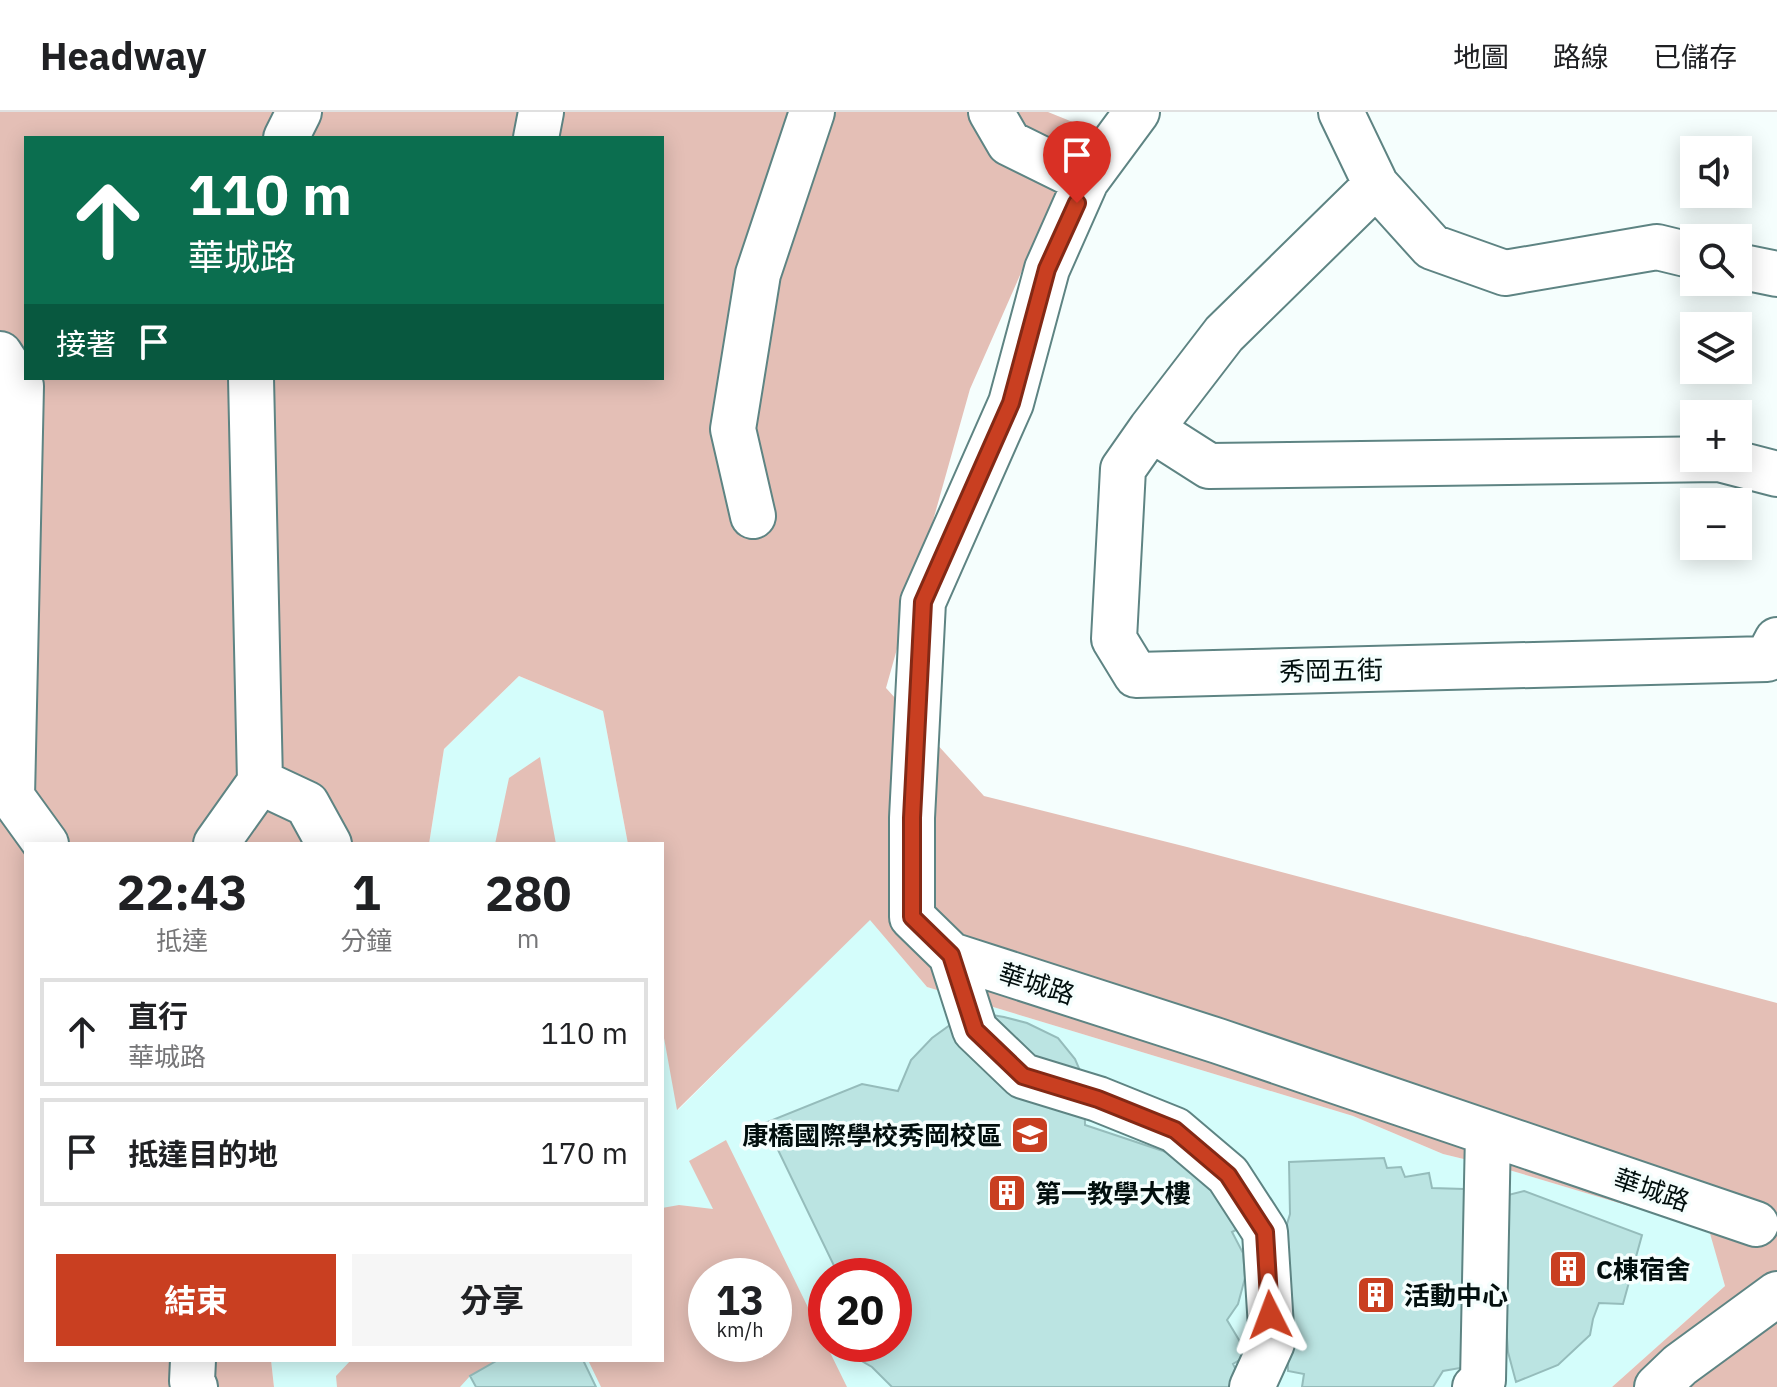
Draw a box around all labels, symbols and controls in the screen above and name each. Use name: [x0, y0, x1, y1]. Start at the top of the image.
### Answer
text: Headway: [40, 31, 207, 80]
text: 地圖: [1453, 38, 1509, 75]
text: 路線: [1553, 38, 1609, 75]
text: 已儲存: [1653, 38, 1737, 75]
pin: [1043, 121, 1111, 203]
icon: arrive: [1055, 133, 1099, 177]
map controls: [1680, 136, 1752, 560]
button: sound: [1680, 136, 1752, 208]
text: 110 m: [188, 158, 352, 230]
icon: ahead: [56, 168, 160, 272]
button: search: [1680, 224, 1752, 296]
text: 華城路: [188, 233, 296, 280]
button: layers: [1680, 312, 1752, 384]
icon: arrive: [132, 320, 176, 364]
text: 接著: [56, 324, 116, 363]
button: +: [1680, 400, 1752, 472]
button: −: [1680, 488, 1752, 560]
street label: 秀岡五街: [1279, 652, 1383, 688]
text: 22:43: [117, 861, 248, 923]
text: 1: [352, 861, 381, 923]
text: 280: [485, 862, 571, 924]
text: m: [517, 921, 539, 955]
text: 抵達: [156, 923, 208, 957]
text: 分鐘: [340, 923, 392, 957]
street label: 華城路: [995, 955, 1079, 1011]
text: 直行: [128, 996, 188, 1035]
icon: ahead: [60, 1010, 104, 1054]
text: 110 m: [541, 1013, 628, 1052]
text: 華城路: [128, 1039, 206, 1073]
school or university icon: 康橋國際學校秀岡校區: [1009, 1114, 1051, 1156]
place label: 康橋國際學校秀岡校區: [742, 1118, 1002, 1152]
icon: arrive: [60, 1130, 104, 1174]
text: 170 m: [541, 1133, 628, 1172]
text: 抵達目的地: [128, 1134, 278, 1173]
street label: 華城路: [1610, 1160, 1694, 1218]
building icon: 第一教學大樓: [986, 1172, 1028, 1214]
place label: 第一教學大樓: [1035, 1176, 1191, 1210]
building icon: C棟宿舍: [1547, 1248, 1589, 1290]
place label: C棟宿舍: [1596, 1252, 1691, 1286]
button: 結束: [56, 1254, 336, 1346]
button: 分享: [352, 1254, 632, 1346]
speed limit sign: 20: [808, 1258, 912, 1362]
position arrow: [1228, 1273, 1312, 1357]
text: 13: [716, 1274, 764, 1326]
building icon: 活動中心: [1355, 1274, 1397, 1316]
place label: 活動中心: [1404, 1278, 1508, 1312]
text: km/h: [716, 1316, 764, 1343]

